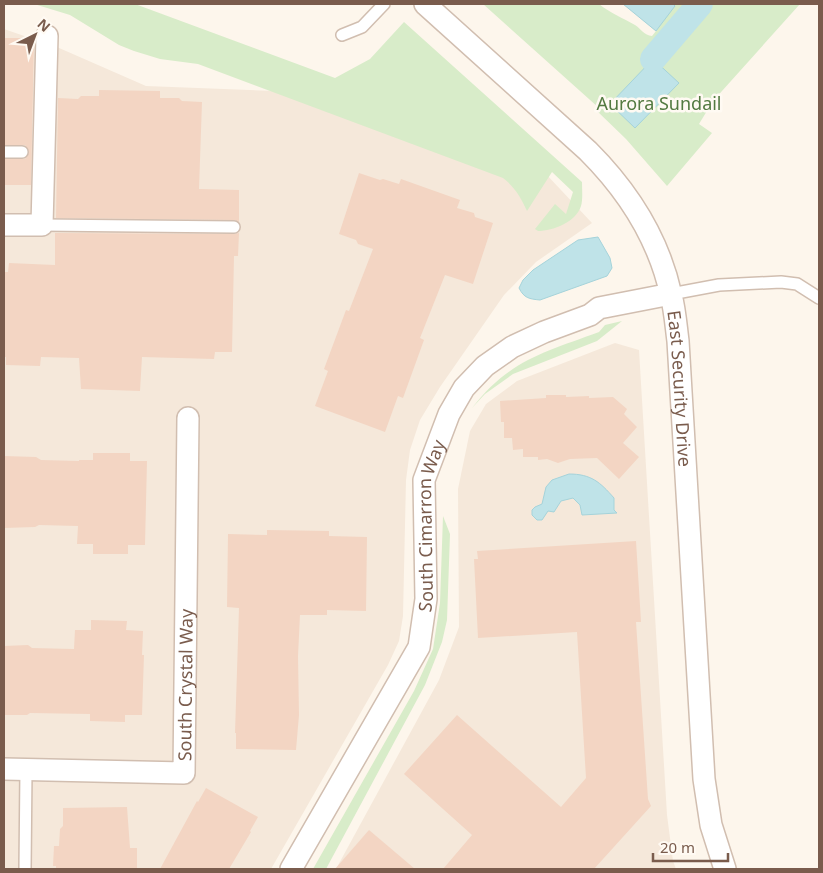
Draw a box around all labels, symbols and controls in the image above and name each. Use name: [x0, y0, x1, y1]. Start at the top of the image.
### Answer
north arrow: [10, 10, 60, 60]
text: N: [33, 14, 55, 36]
park label: Aurora Sundail: [596, 91, 722, 115]
street label: East Security Drive: [662, 309, 697, 467]
street label: South Cimarron Way: [412, 435, 450, 613]
street label: South Crystal Way: [172, 608, 198, 761]
scale bar: [653, 830, 728, 862]
text: 20 m: [660, 837, 695, 857]

